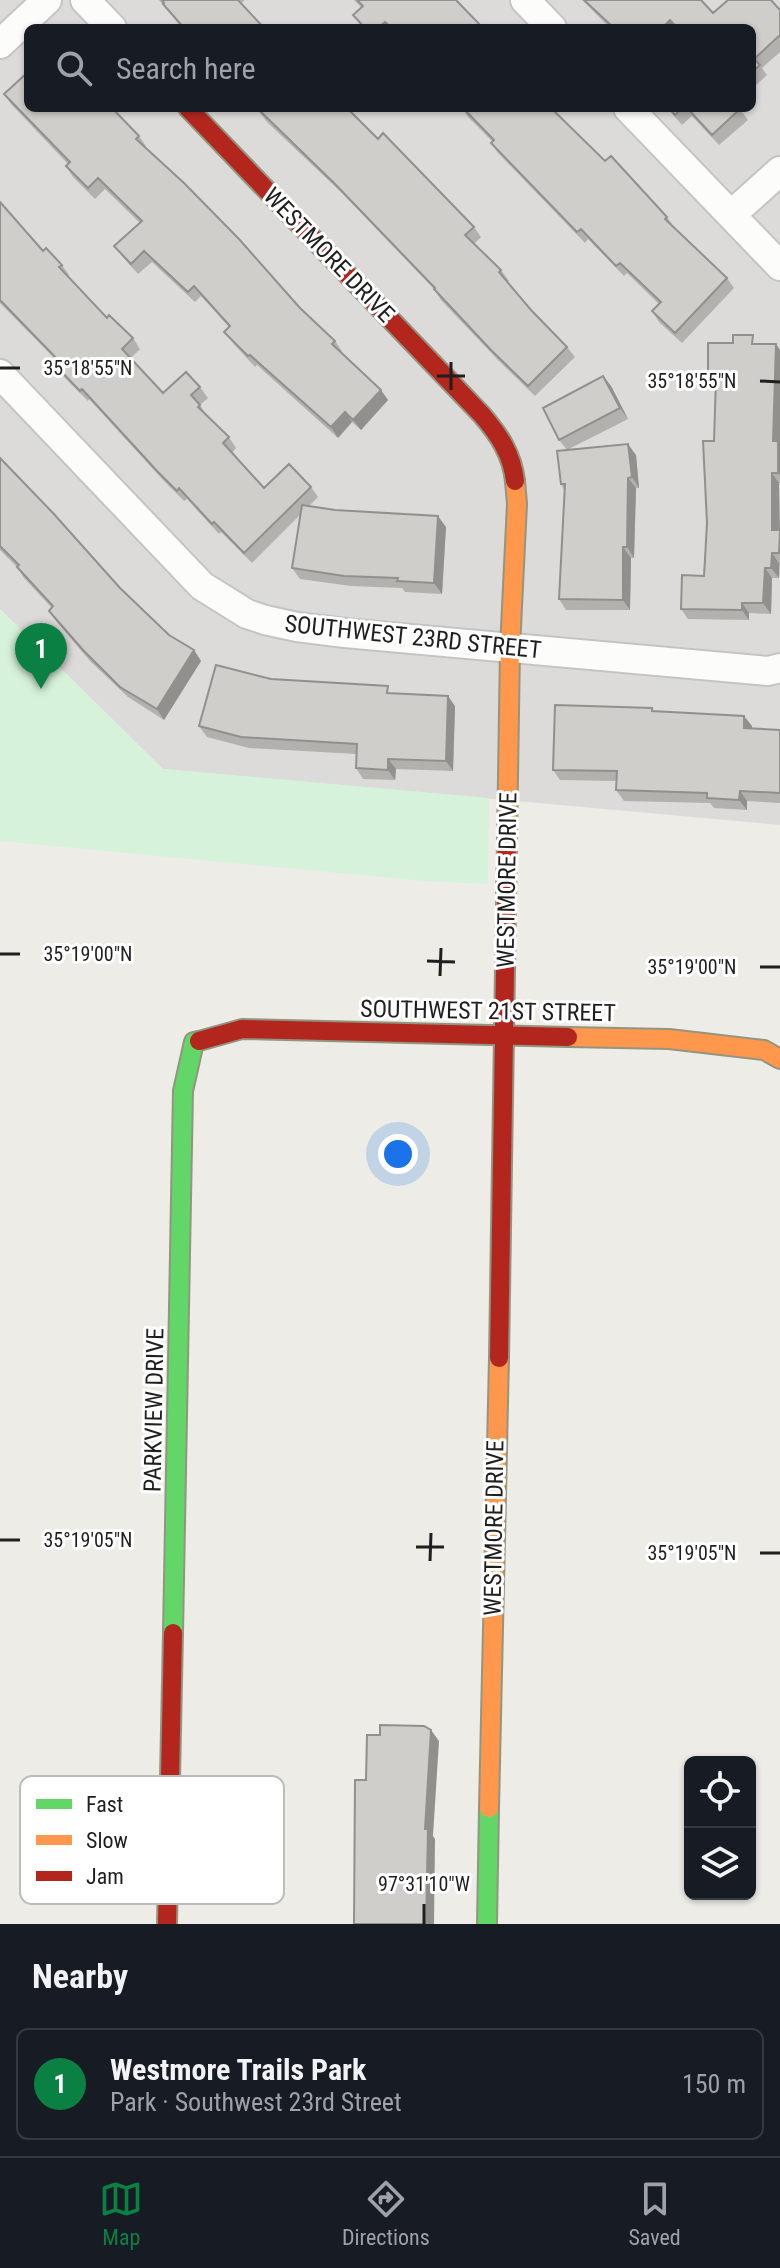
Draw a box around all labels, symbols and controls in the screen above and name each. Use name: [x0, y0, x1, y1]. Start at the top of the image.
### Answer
search box: [24, 24, 756, 112]
icon: search: [52, 46, 96, 90]
text: Search here: [116, 51, 256, 86]
street label: WESTMORE DRIVE: [258, 182, 400, 328]
text: 35°18'55"N: [43, 356, 133, 380]
text: 35°18'55"N: [647, 369, 737, 393]
street label: SOUTHWEST 23RD STREET: [283, 610, 543, 664]
pin: 1: [15, 623, 67, 689]
street label: WESTMORE DRIVE: [491, 792, 523, 968]
text: 35°19'00"N: [43, 942, 133, 966]
text: 35°19'00"N: [647, 955, 737, 979]
street label: SOUTHWEST 21ST STREET: [360, 995, 616, 1027]
your location: [378, 1134, 418, 1174]
street label: PARKVIEW DRIVE: [139, 1328, 169, 1492]
street label: WESTMORE DRIVE: [478, 1440, 510, 1616]
text: 35°19'05"N: [43, 1528, 133, 1552]
text: 35°19'05"N: [647, 1541, 737, 1565]
map controls: [684, 1756, 756, 1900]
button: locate: [684, 1756, 756, 1828]
legend: [20, 1776, 284, 1904]
text: Fast: [86, 1792, 123, 1817]
text: Slow: [86, 1828, 128, 1853]
button: layers: [684, 1828, 756, 1900]
text: Jam: [86, 1864, 124, 1889]
text: 97°31'10"W: [378, 1872, 470, 1896]
text: Nearby: [32, 1956, 128, 1996]
text: Westmore Trails Park: [110, 2052, 366, 2087]
text: 1: [53, 2069, 67, 2099]
text: 150 m: [682, 2069, 746, 2099]
text: Park · Southwest 23rd Street: [110, 2087, 402, 2117]
tab: Map: [99, 2177, 143, 2250]
tab: Directions: [342, 2177, 430, 2250]
tab: Saved: [628, 2177, 681, 2250]

